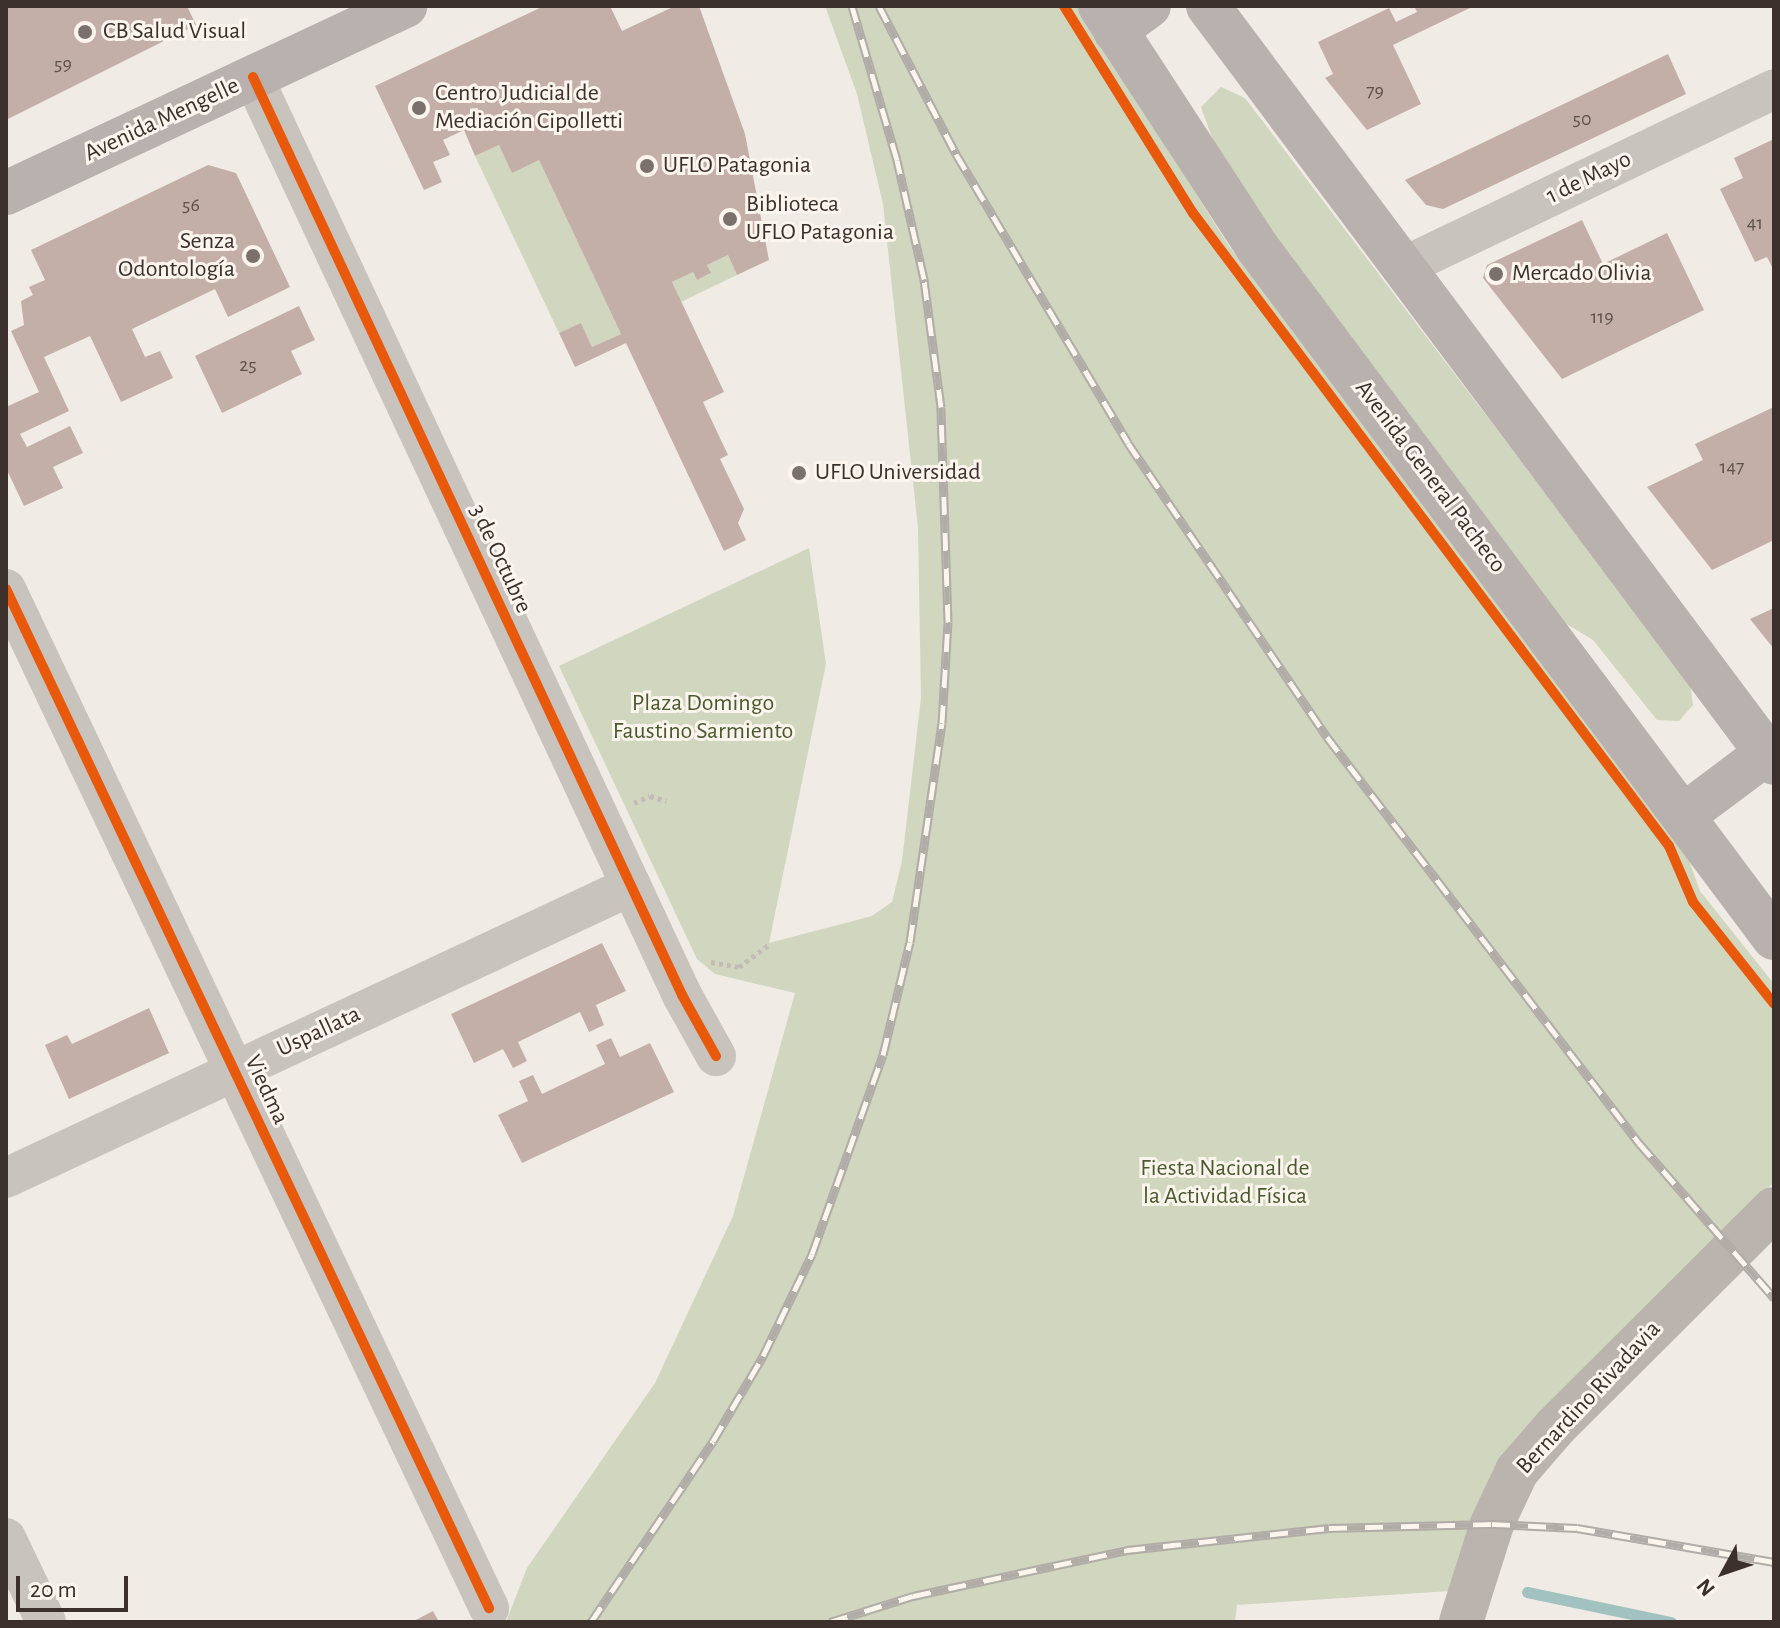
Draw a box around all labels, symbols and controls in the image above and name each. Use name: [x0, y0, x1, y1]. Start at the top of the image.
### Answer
place label: CB Salud Visual: [103, 18, 246, 46]
marker: CB Salud Visual: [74, 21, 96, 43]
house number: 59: [54, 52, 72, 76]
street label: Avenida Mengelle: [80, 72, 244, 168]
house number: 79: [1366, 79, 1384, 103]
place label: Centro Judicial de Mediación Cipolletti: [435, 80, 623, 136]
marker: Centro Judicial de Mediación Cipolletti: [410, 99, 428, 117]
house number: 50: [1573, 107, 1591, 131]
street label: 1 de Mayo: [1542, 145, 1636, 211]
place label: UFLO Patagonia: [663, 152, 811, 180]
marker: UFLO Patagonia: [638, 157, 656, 175]
place label: Biblioteca UFLO Patagonia: [746, 191, 894, 247]
house number: 56: [182, 193, 200, 217]
marker: Biblioteca UFLO Patagonia: [721, 210, 739, 228]
house number: 41: [1747, 211, 1763, 235]
place label: Senza Odontología: [118, 228, 235, 284]
marker: Senza Odontología: [242, 245, 264, 267]
place label: Mercado Olivia: [1512, 260, 1651, 288]
marker: Mercado Olivia: [1487, 265, 1505, 283]
house number: 119: [1590, 305, 1614, 329]
house number: 25: [239, 353, 257, 377]
street label: Avenida General Pacheco: [1348, 375, 1512, 579]
house number: 147: [1720, 455, 1744, 479]
place label: UFLO Universidad: [815, 459, 981, 487]
marker: UFLO Universidad: [790, 464, 808, 482]
street label: 3 de Octubre: [462, 500, 538, 618]
park label: Plaza Domingo Faustino Sarmiento: [613, 690, 793, 746]
street label: Uspallata: [273, 1000, 365, 1064]
street label: Viedma: [237, 1051, 295, 1129]
park label: Fiesta Nacional de la Actividad Física: [1140, 1155, 1310, 1211]
street label: Bernardino Rivadavia: [1511, 1315, 1667, 1481]
north arrow: [1684, 1532, 1764, 1612]
scale bar: [20, 1560, 132, 1610]
text: N: [1692, 1575, 1719, 1600]
text: 20 m: [30, 1578, 77, 1602]

